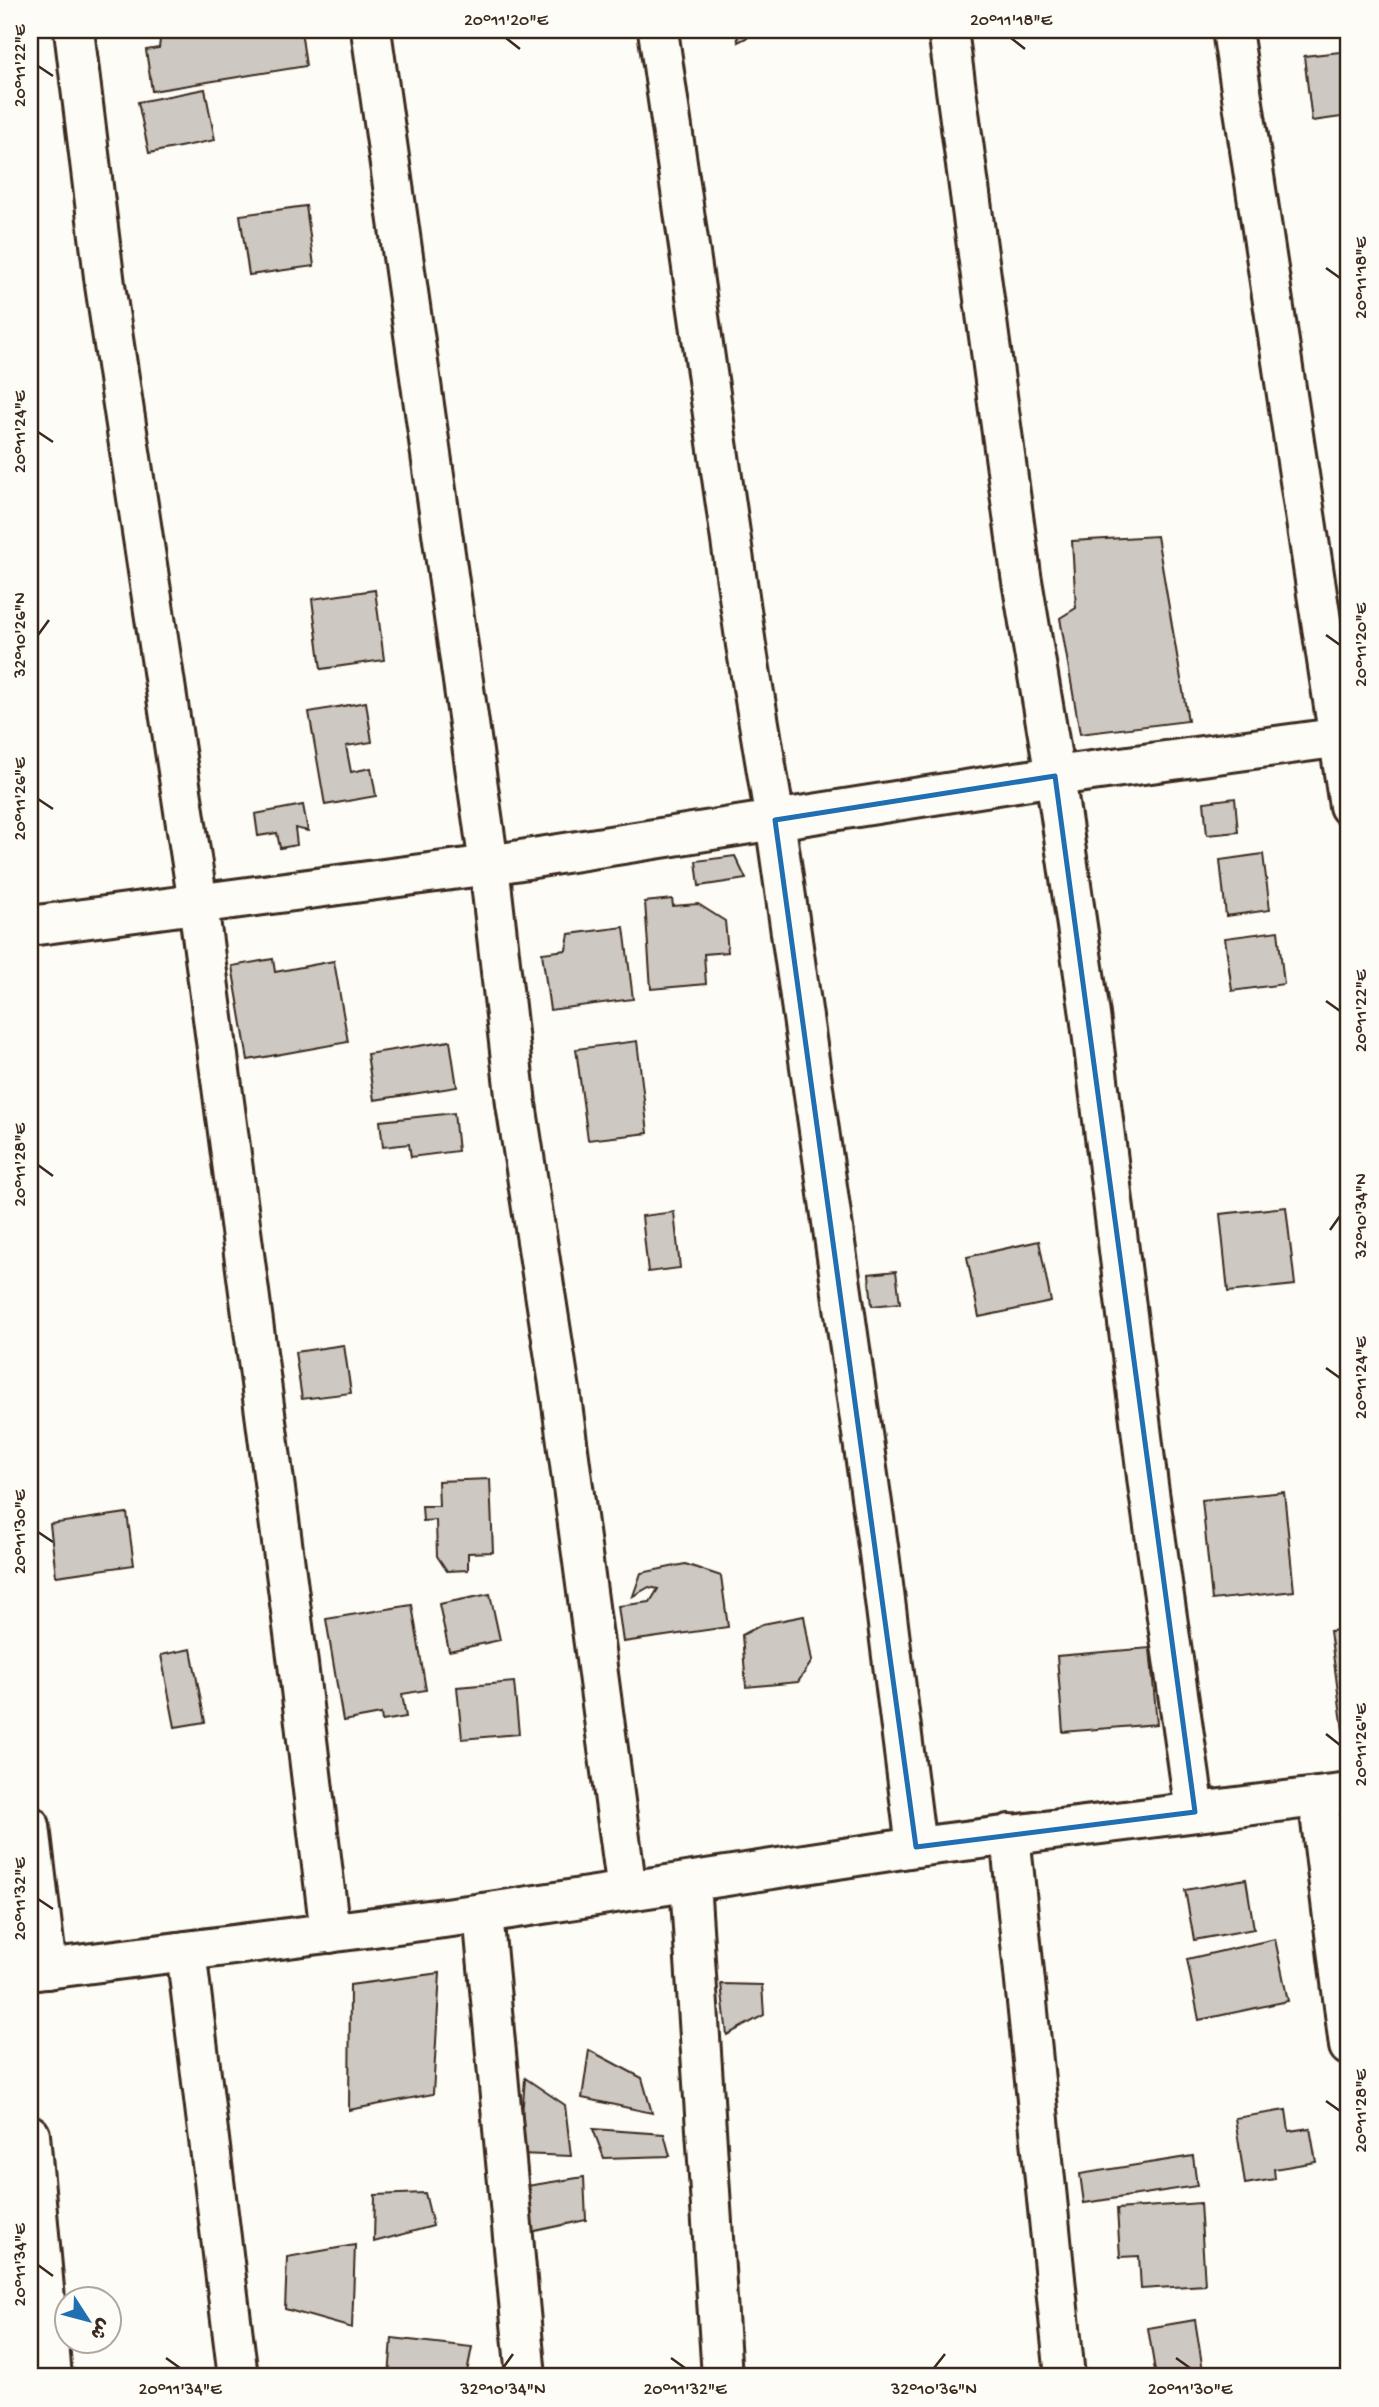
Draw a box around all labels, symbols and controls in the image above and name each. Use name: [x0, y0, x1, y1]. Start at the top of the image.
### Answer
text: 20°11'20"E: [464, 11, 549, 32]
text: 20°11'18"E: [970, 11, 1053, 32]
text: 20°11'22"E: [11, 24, 32, 107]
text: 20°11'18"E: [1352, 236, 1373, 319]
text: 20°11'24"E: [11, 390, 32, 473]
text: 32°10'26"N: [11, 592, 32, 679]
text: 20°11'20"E: [1352, 602, 1373, 687]
text: 20°11'26"E: [11, 757, 32, 840]
text: 20°11'22"E: [1352, 969, 1373, 1052]
text: 20°11'28"E: [11, 1122, 32, 1207]
text: 32°10'34"N: [1352, 1173, 1373, 1260]
text: 20°11'24"E: [1352, 1336, 1373, 1419]
text: 20°11'30"E: [11, 1489, 32, 1574]
text: 20°11'26"E: [1352, 1703, 1373, 1786]
text: 20°11'32"E: [11, 1857, 32, 1941]
text: 20°11'28"E: [1352, 2068, 1373, 2153]
text: 20°11'34"E: [11, 2223, 32, 2306]
north arrow: [52, 2284, 122, 2354]
text: ش: [83, 2313, 114, 2343]
text: 20°11'34"E: [139, 2380, 222, 2401]
text: 32°10'34"N: [459, 2380, 546, 2401]
text: 20°11'32"E: [643, 2380, 727, 2401]
text: 32°10'36"N: [890, 2380, 977, 2401]
text: 20°11'30"E: [1148, 2380, 1233, 2401]

